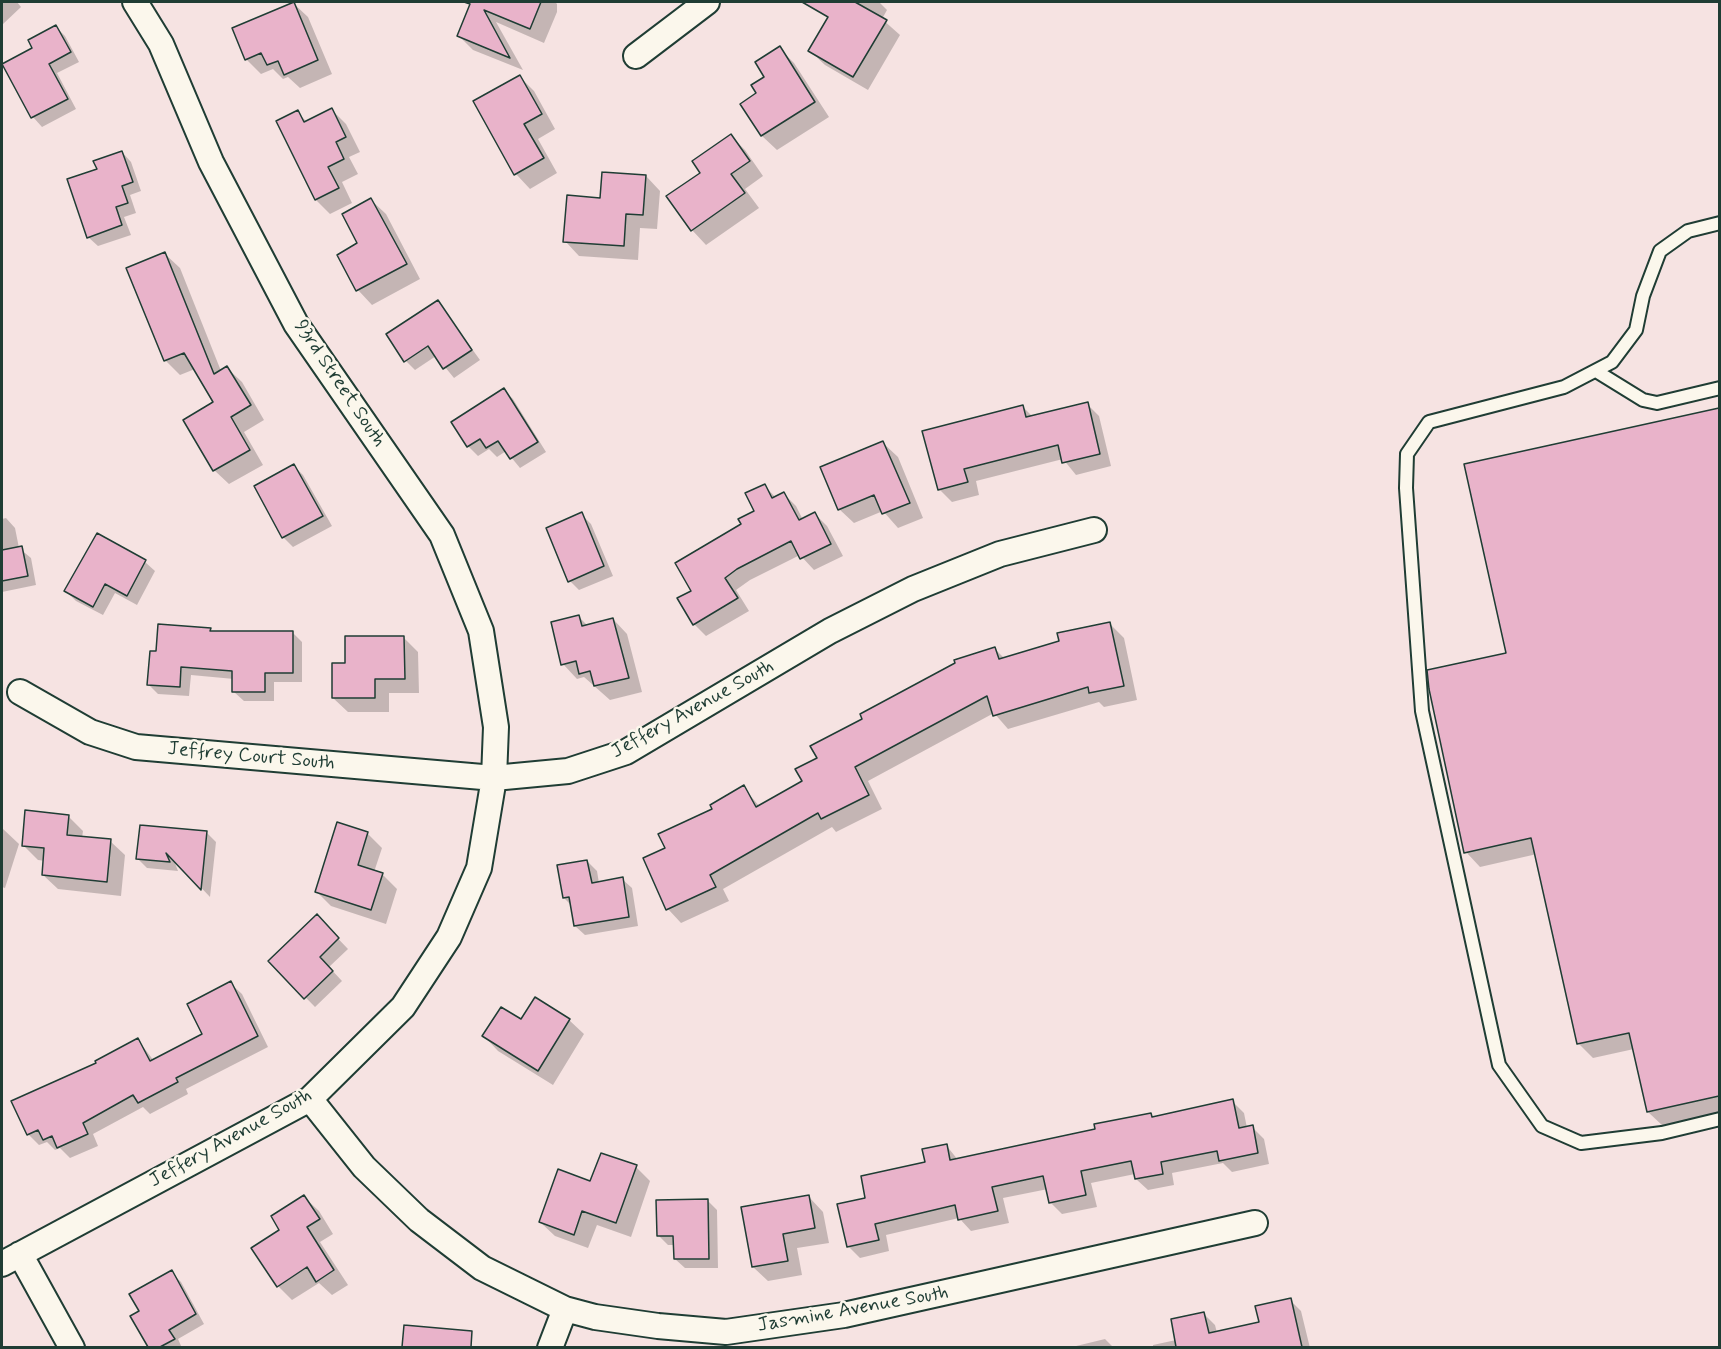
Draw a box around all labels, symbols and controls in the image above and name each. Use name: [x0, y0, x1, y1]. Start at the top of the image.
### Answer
street label: 93rd Street South: [288, 316, 390, 452]
street label: Jeffery Avenue South: [607, 655, 779, 765]
street label: Jeffrey Court South: [166, 738, 336, 776]
street label: Jeffery Avenue South: [145, 1084, 317, 1194]
street label: Jasmine Avenue South: [756, 1281, 950, 1339]

